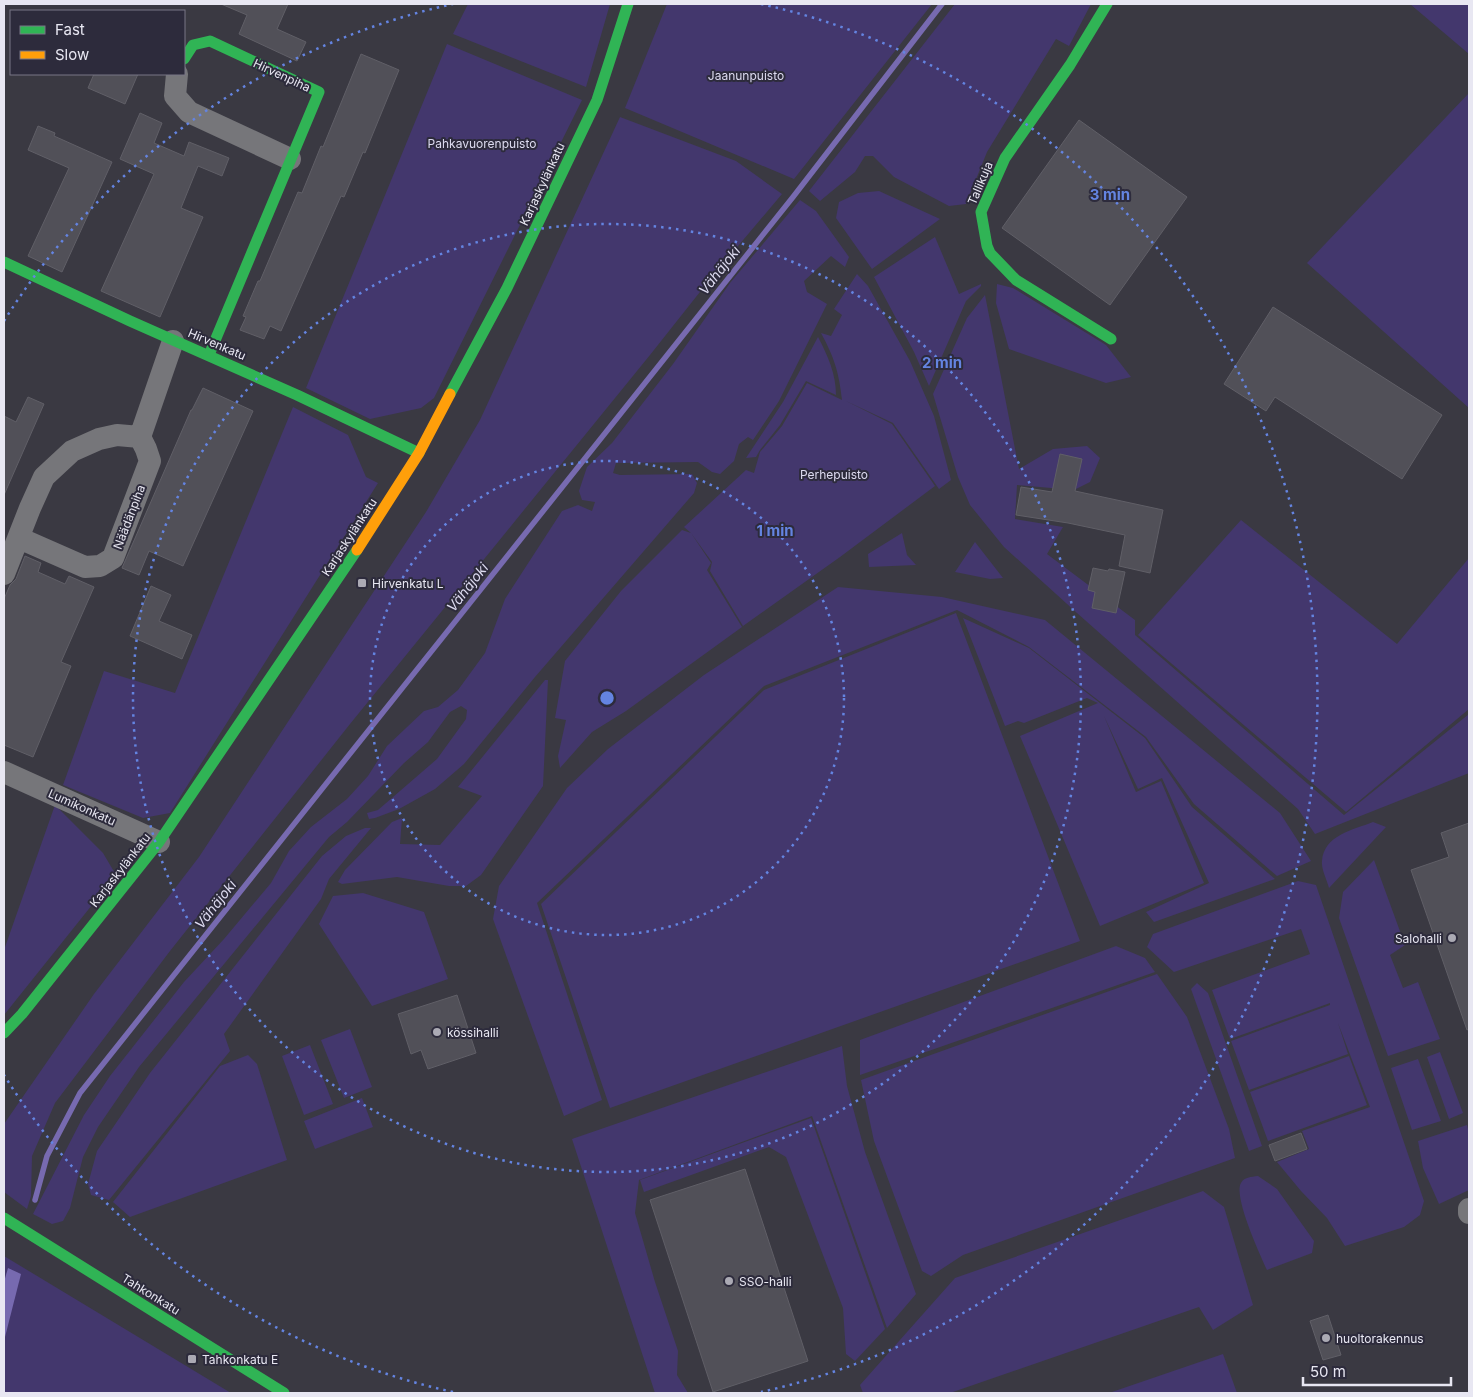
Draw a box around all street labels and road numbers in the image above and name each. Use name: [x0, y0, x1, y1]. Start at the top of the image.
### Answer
street label: Hirvenpiha: [251, 55, 313, 95]
street label: Karjaskylänkatu: [516, 140, 568, 228]
street label: Tallikuja: [964, 159, 996, 207]
street label: Hirvenkatu: [186, 325, 248, 363]
street label: Näädänpiha: [110, 483, 148, 551]
street label: Karjaskylänkatu: [318, 495, 380, 579]
street label: Lumikonkatu: [46, 785, 118, 829]
street label: Karjaskylänkatu: [86, 830, 154, 910]
street label: Tahkonkatu: [119, 1270, 183, 1318]

